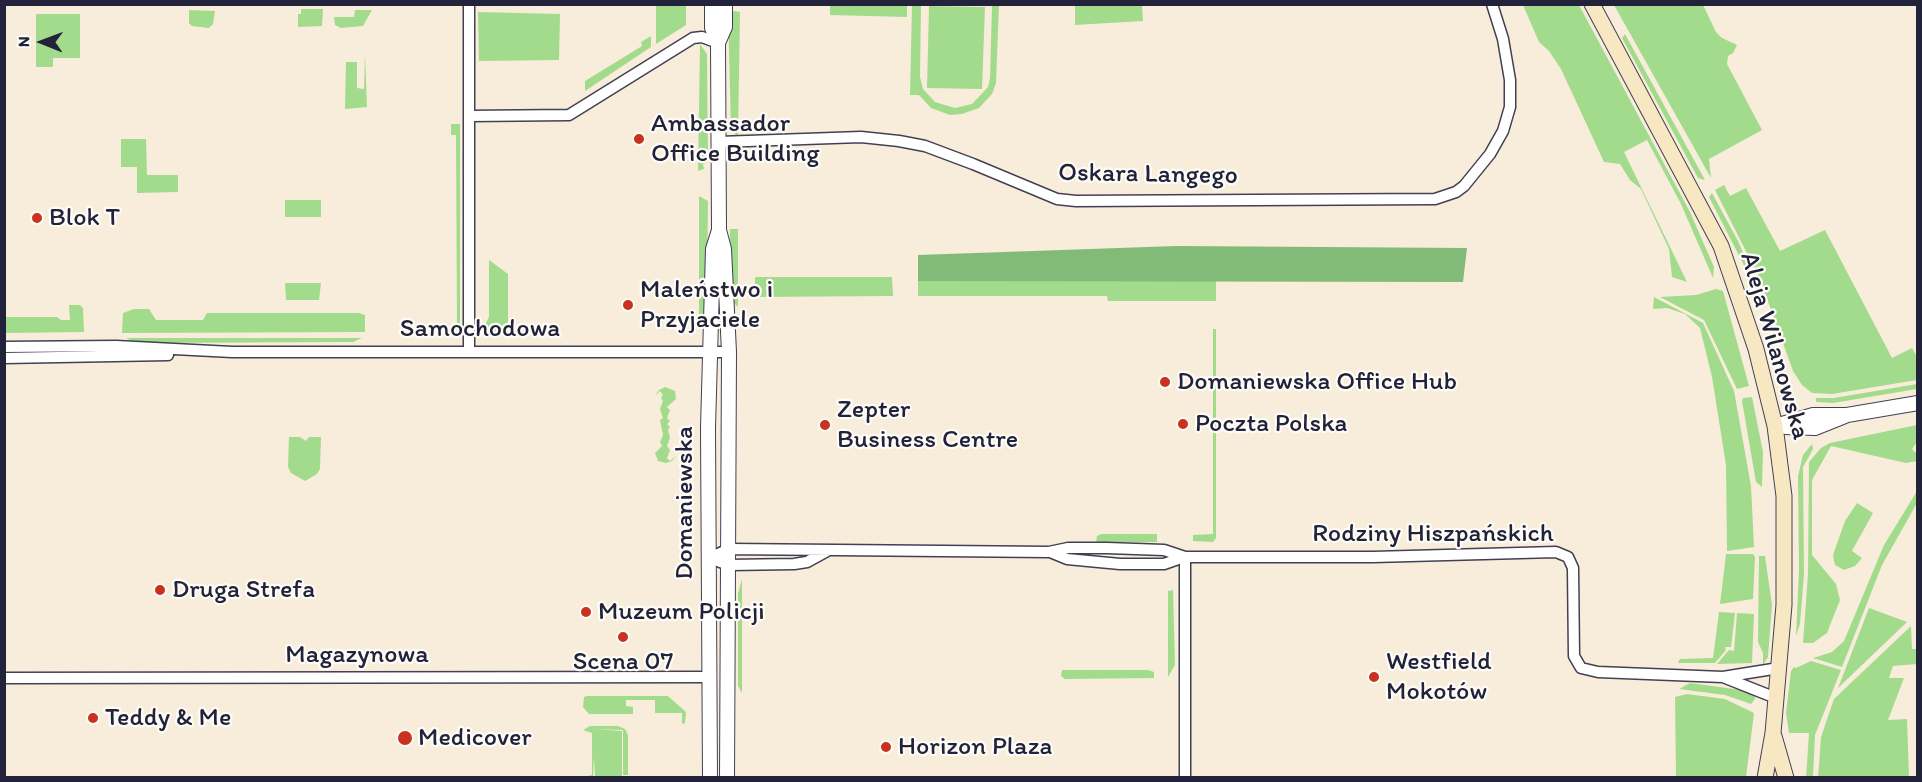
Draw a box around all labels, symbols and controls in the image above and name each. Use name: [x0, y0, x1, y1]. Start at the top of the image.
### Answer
north arrow: [12, 12, 72, 72]
text: N: [14, 36, 33, 47]
place label: Ambassador Office Building: [651, 108, 820, 170]
marker: Ambassador Office Building: [632, 132, 646, 146]
street label: Oskara Langego: [1058, 158, 1238, 192]
place label: Blok T: [49, 202, 120, 234]
marker: Blok T: [30, 211, 44, 225]
street label: Aleja Wilanowska: [1732, 249, 1816, 443]
place label: Maleństwo i Przyjaciele: [640, 274, 773, 336]
marker: Maleństwo i Przyjaciele: [621, 298, 635, 312]
street label: Samochodowa: [400, 313, 560, 345]
place label: Domaniewska Office Hub: [1177, 366, 1457, 398]
marker: Domaniewska Office Hub: [1158, 375, 1172, 389]
place label: Zepter Business Centre: [837, 394, 1018, 455]
place label: Poczta Polska: [1195, 408, 1347, 440]
marker: Poczta Polska: [1176, 417, 1190, 431]
marker: Zepter Business Centre: [818, 418, 832, 432]
street label: Domaniewska: [669, 426, 701, 580]
street label: Rodziny Hiszpańskich: [1312, 518, 1554, 550]
place label: Druga Strefa: [172, 574, 315, 606]
marker: Druga Strefa: [153, 583, 167, 597]
place label: Muzeum Policji: [598, 596, 765, 628]
marker: Muzeum Policji: [579, 605, 593, 619]
marker: Scena 07: [616, 630, 630, 644]
street label: Magazynowa: [285, 639, 429, 671]
place label: Scena 07: [573, 646, 673, 678]
place label: Westfield Mokotów: [1386, 646, 1492, 708]
marker: Westfield Mokotów: [1367, 670, 1381, 684]
place label: Teddy & Me: [105, 702, 231, 734]
marker: Teddy & Me: [86, 711, 100, 725]
place label: Medicover: [418, 722, 532, 754]
marker: Medicover: [396, 729, 414, 747]
place label: Horizon Plaza: [898, 731, 1052, 763]
marker: Horizon Plaza: [879, 740, 893, 754]

